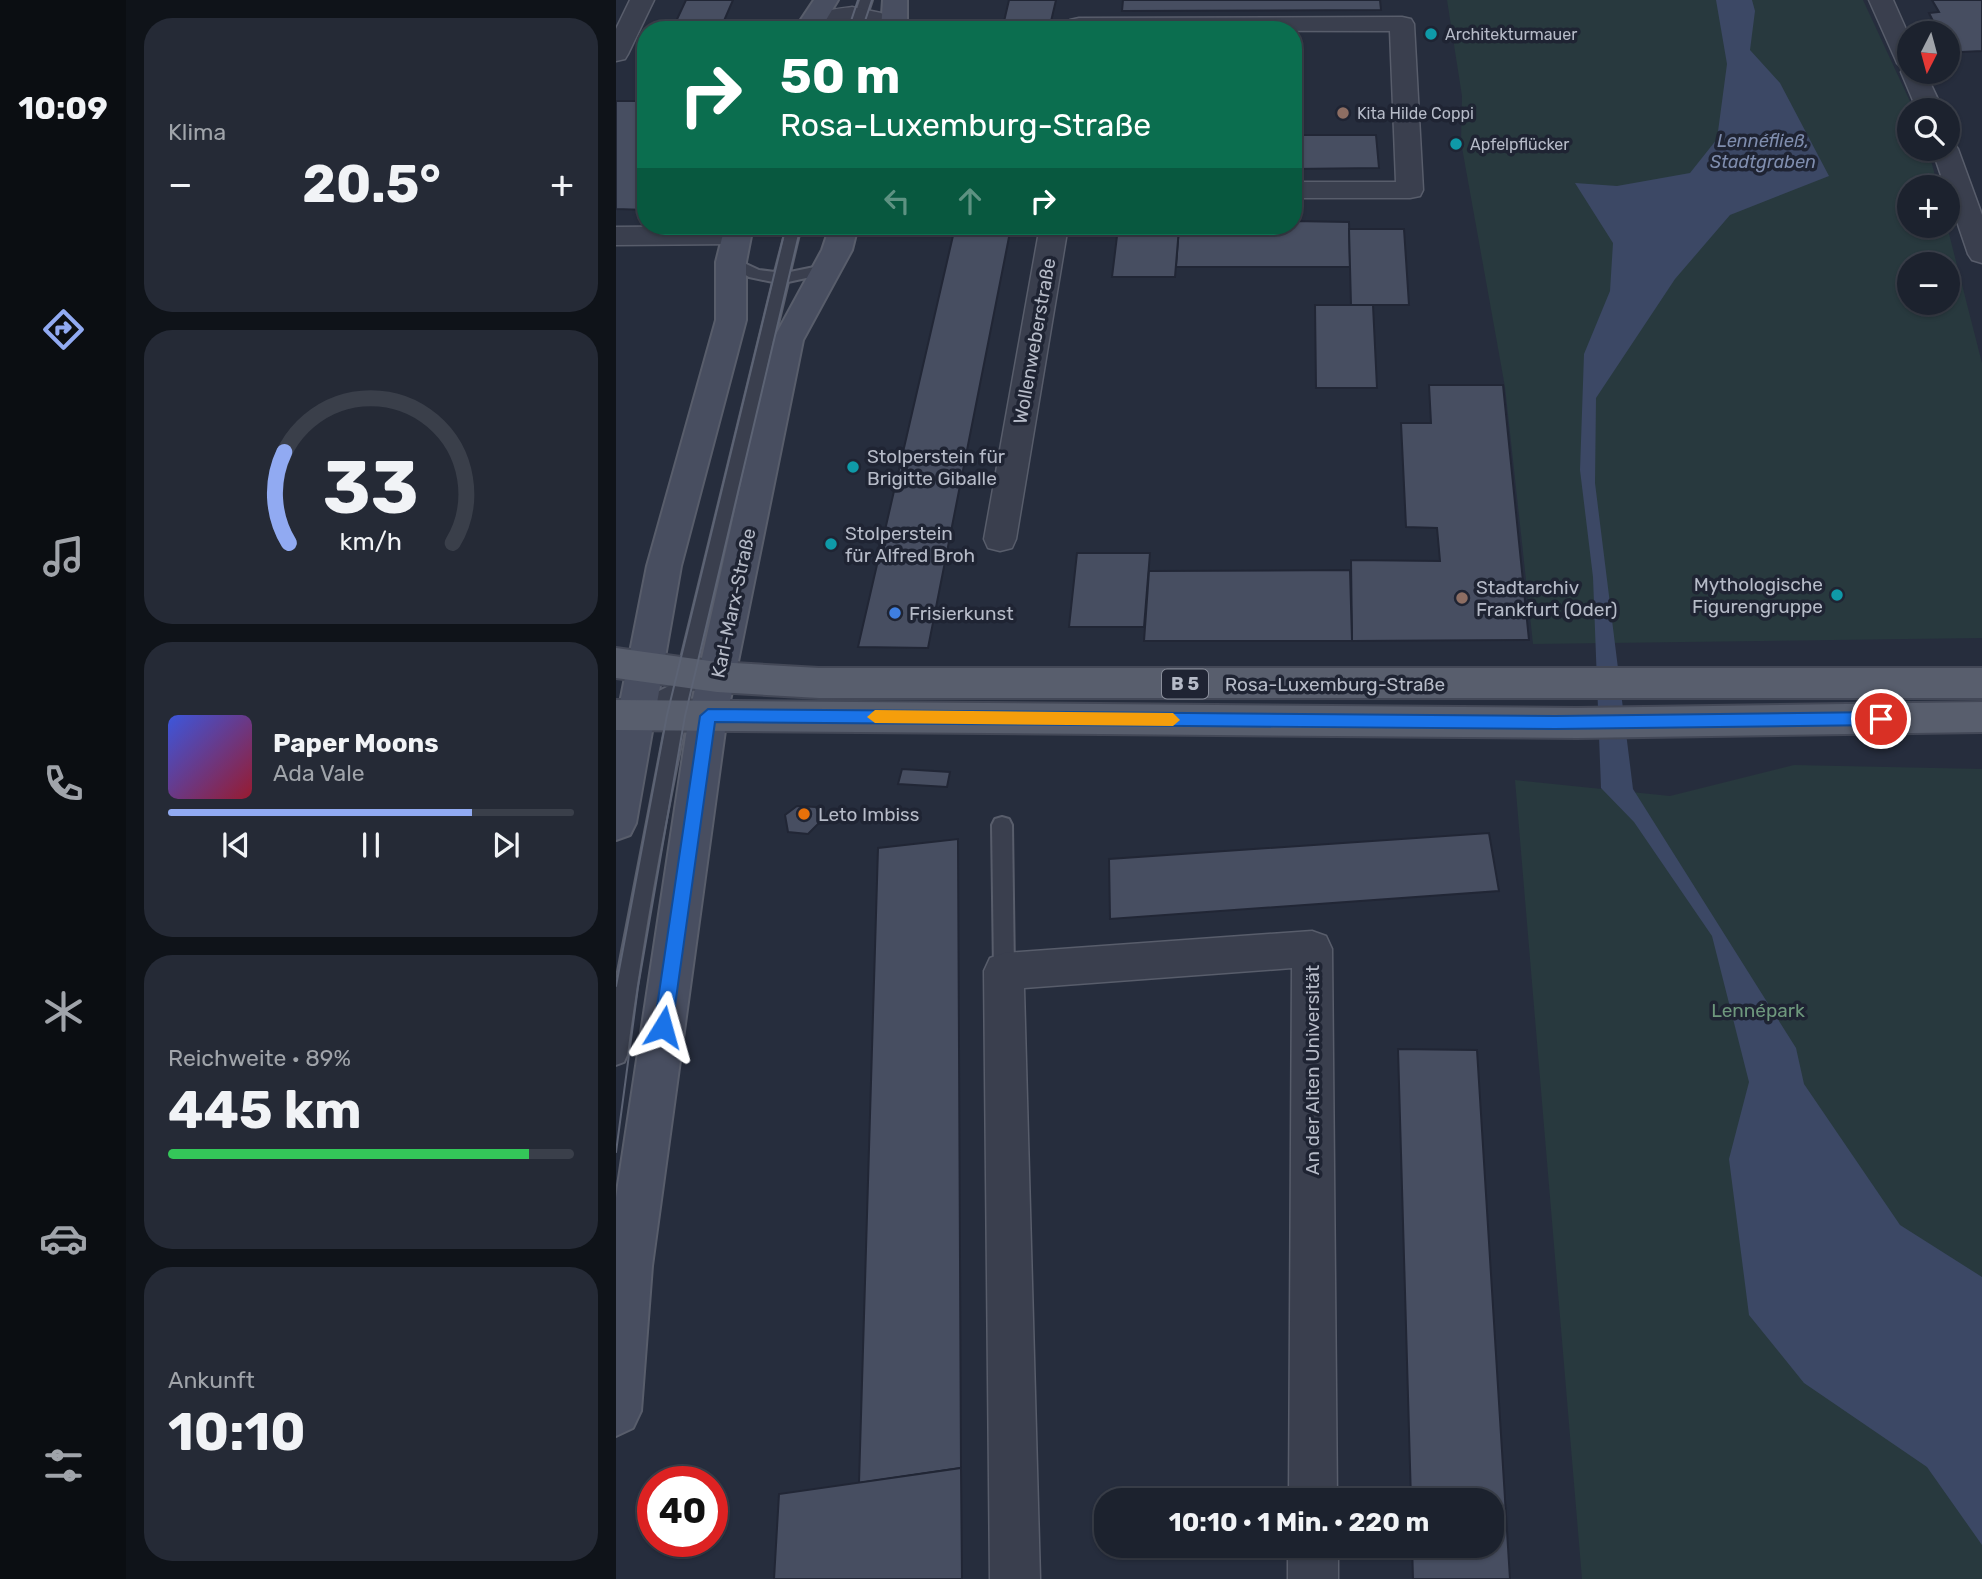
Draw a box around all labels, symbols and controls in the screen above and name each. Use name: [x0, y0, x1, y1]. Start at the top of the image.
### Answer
north arrow: [1897, 21, 1960, 84]
map controls: [1897, 21, 1960, 315]
place label: Architekturmauer: [1445, 25, 1577, 44]
marker: Architekturmauer: [1423, 26, 1439, 42]
text: 50 m: [780, 47, 900, 105]
icon: right: [665, 49, 756, 140]
text: 10:09: [18, 89, 108, 127]
button: search: [1897, 98, 1960, 161]
place label: Kita Hilde Coppi: [1357, 104, 1474, 123]
marker: Kita Hilde Coppi: [1335, 105, 1351, 121]
text: Rosa-Luxemburg-Straße: [780, 106, 1151, 144]
text: Klima: [168, 118, 226, 146]
water label: Lennéfließ, Stadtgraben: [1710, 130, 1816, 173]
place label: Apfelpflücker: [1470, 135, 1569, 154]
marker: Apfelpflücker: [1448, 136, 1464, 152]
text: 20.5°: [302, 153, 441, 215]
text: −: [168, 161, 193, 207]
text: +: [550, 161, 574, 207]
button: +: [1897, 175, 1960, 238]
icon: left: [878, 182, 916, 220]
icon: ahead: [951, 182, 989, 220]
icon: right: [1024, 182, 1062, 220]
button: −: [1897, 252, 1960, 315]
street label: Wollenweberstraße: [1009, 256, 1060, 426]
icon: directions: [39, 305, 88, 354]
place label: Stolperstein für Brigitte Giballe: [867, 445, 1006, 490]
text: 33: [323, 446, 419, 532]
marker: Stolperstein für Brigitte Giballe: [845, 459, 861, 475]
place label: Stolperstein für Alfred Broh: [845, 522, 975, 567]
street label: Karl-Marx-Straße: [706, 526, 761, 680]
text: km/h: [340, 527, 402, 556]
icon: music: [39, 532, 88, 581]
marker: Stolperstein für Alfred Broh: [823, 536, 839, 552]
place label: Mythologische Figurengruppe: [1692, 573, 1823, 618]
place label: Stadtarchiv Frankfurt (Oder): [1476, 576, 1617, 621]
marker: Mythologische Figurengruppe: [1829, 587, 1845, 603]
marker: Stadtarchiv Frankfurt (Oder): [1454, 590, 1470, 606]
place label: Frisierkunst: [909, 602, 1014, 625]
marker: Frisierkunst: [887, 605, 903, 621]
road number: B 5: [1162, 670, 1208, 698]
street label: Rosa-Luxemburg-Straße: [1225, 673, 1445, 696]
pin: [1851, 689, 1911, 749]
icon: arrive: [1862, 700, 1900, 738]
text: Paper Moons: [273, 728, 439, 759]
icon: phone: [39, 759, 88, 808]
text: Ada Vale: [273, 759, 365, 787]
place label: Leto Imbiss: [818, 803, 919, 826]
marker: Leto Imbiss: [796, 806, 812, 822]
icon: previous: [217, 826, 255, 864]
icon: pause: [352, 826, 390, 864]
icon: next: [487, 826, 525, 864]
street label: An der Alten Universität: [1301, 964, 1324, 1175]
icon: climate: [39, 987, 88, 1036]
position arrow: [626, 990, 700, 1064]
park label: Lennépark: [1711, 999, 1805, 1022]
text: Reichweite · 89%: [168, 1044, 351, 1072]
text: 445 km: [168, 1079, 362, 1141]
icon: car: [39, 1214, 88, 1263]
text: Ankunft: [168, 1366, 255, 1394]
text: 10:10: [168, 1401, 306, 1463]
icon: filters: [39, 1441, 88, 1490]
speed limit sign: 40: [637, 1466, 728, 1557]
text: 10:10 · 1 Min. · 220 m: [1169, 1507, 1429, 1538]

